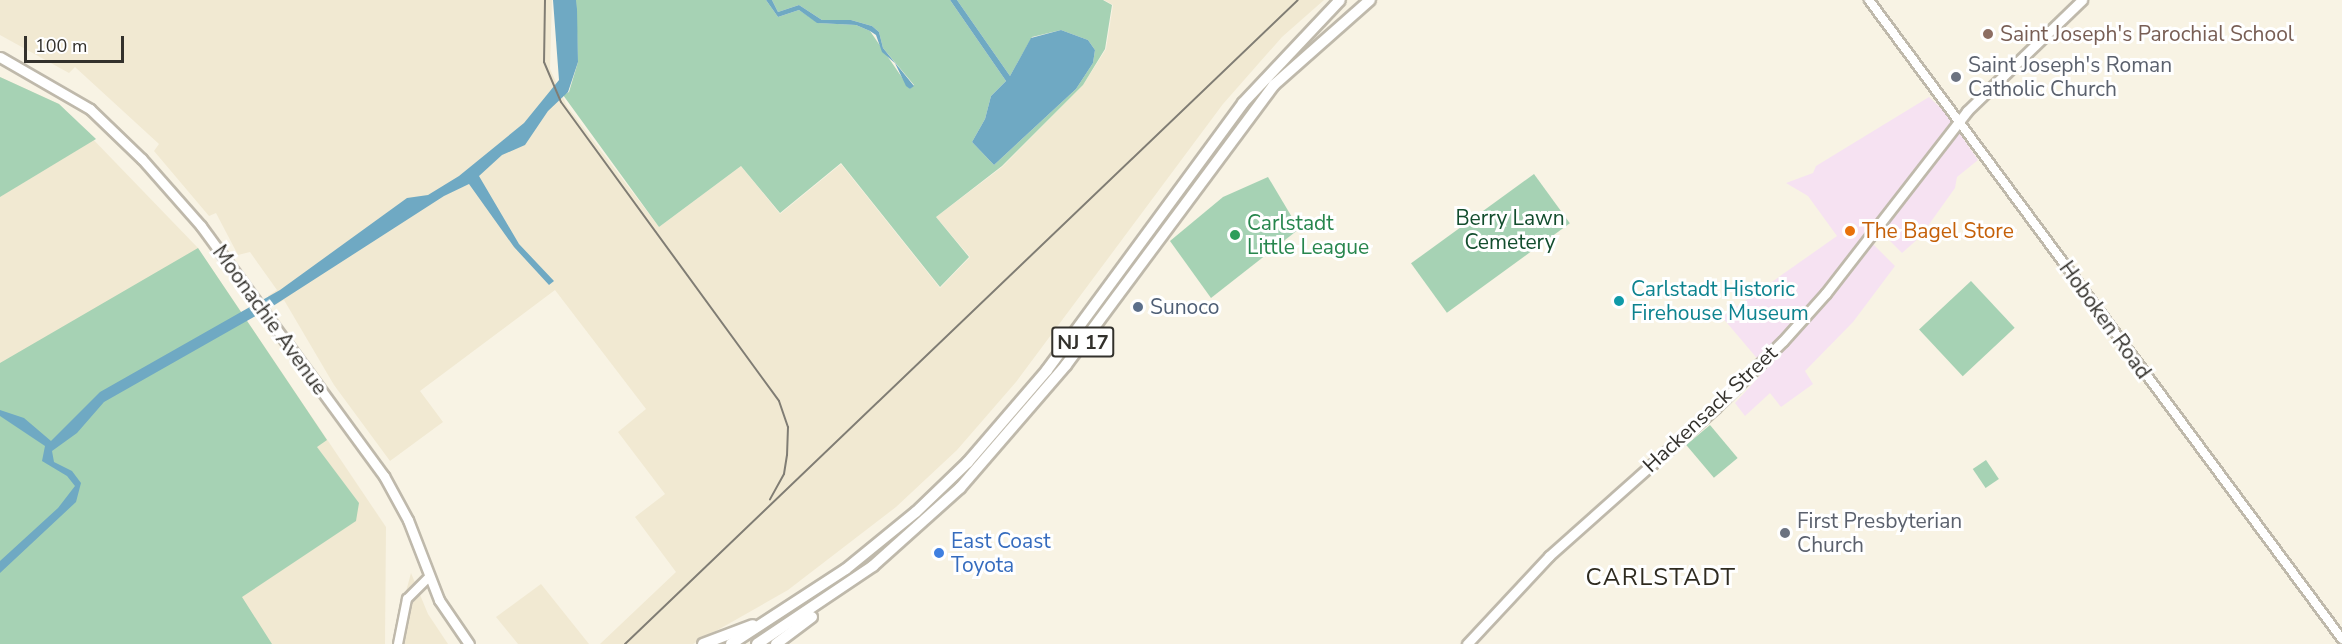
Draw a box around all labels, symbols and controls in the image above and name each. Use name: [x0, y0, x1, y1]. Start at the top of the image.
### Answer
place label: Saint Joseph's Parochial School: [2000, 21, 2294, 47]
scale bar: [27, 24, 128, 62]
marker: Saint Joseph's Parochial School: [1981, 27, 1995, 41]
text: 100 m: [35, 34, 87, 58]
place label: Saint Joseph's Roman Catholic Church: [1968, 52, 2172, 102]
marker: Saint Joseph's Roman Catholic Church: [1949, 70, 1963, 84]
park label: Berry Lawn Cemetery: [1455, 205, 1565, 255]
place label: Carlstadt Little League: [1247, 210, 1369, 260]
place label: The Bagel Store: [1862, 218, 2014, 244]
marker: The Bagel Store: [1843, 224, 1857, 238]
marker: Carlstadt Little League: [1228, 228, 1242, 242]
street label: Moonachie Avenue: [207, 240, 333, 400]
street label: Hoboken Road: [2054, 256, 2156, 384]
place label: Carlstadt Historic Firehouse Museum: [1631, 276, 1809, 326]
place label: Sunoco: [1150, 294, 1219, 320]
marker: Carlstadt Historic Firehouse Museum: [1612, 294, 1626, 308]
marker: Sunoco: [1131, 300, 1145, 314]
road number: NJ 17: [1050, 325, 1116, 359]
street label: Hackensack Street: [1638, 340, 1782, 478]
place label: First Presbyterian Church: [1797, 508, 1962, 558]
marker: First Presbyterian Church: [1778, 526, 1792, 540]
place label: East Coast Toyota: [951, 528, 1051, 578]
marker: East Coast Toyota: [932, 546, 946, 560]
district label: CARLSTADT: [1585, 564, 1737, 592]

